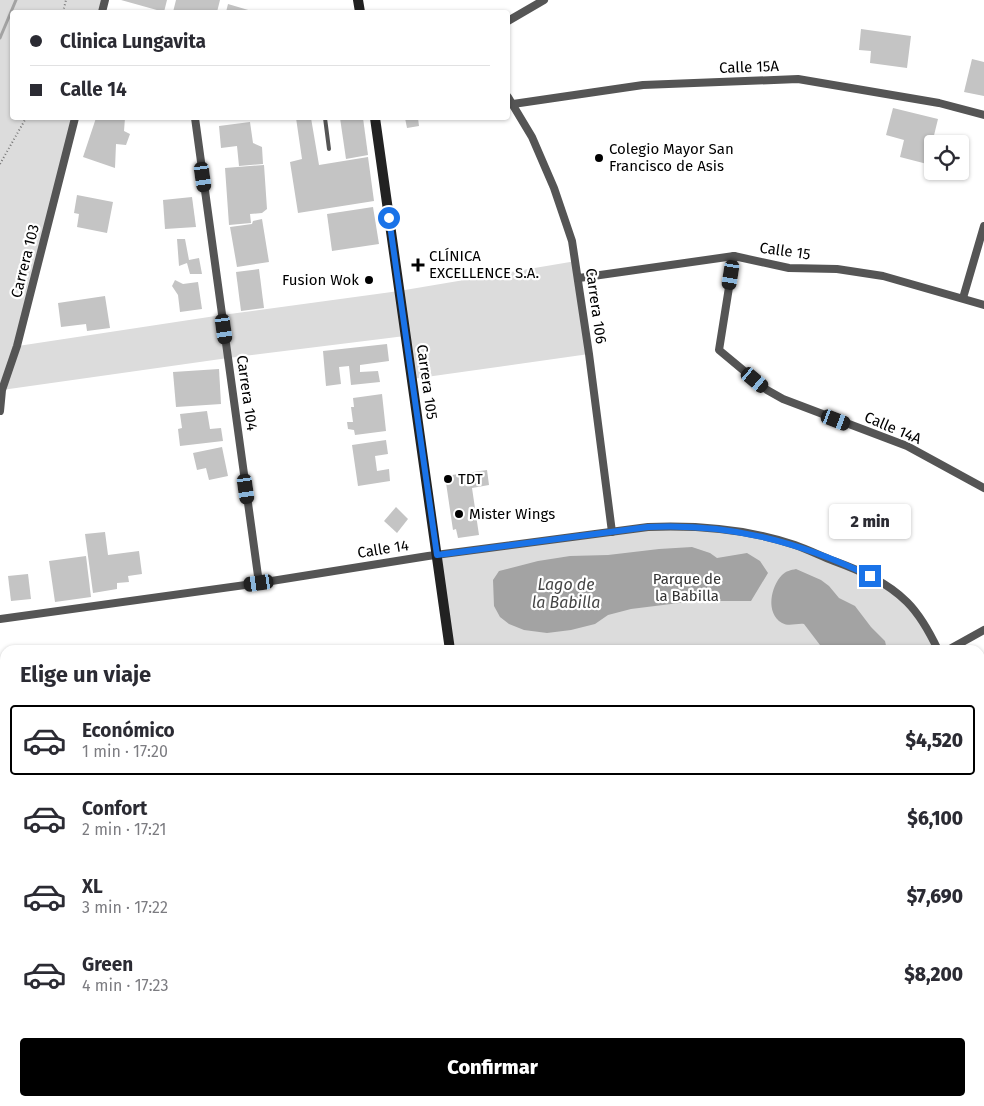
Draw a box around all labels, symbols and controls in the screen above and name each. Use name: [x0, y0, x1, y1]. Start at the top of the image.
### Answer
text: Clinica Lungavita: [60, 30, 206, 53]
street label: Calle 15A: [719, 57, 780, 77]
text: Calle 14: [60, 78, 127, 101]
map controls: [924, 135, 969, 180]
button: locate: [924, 135, 969, 180]
place label: Colegio Mayor San Francisco de Asis: [609, 140, 734, 175]
marker: Colegio Mayor San Francisco de Asis: [593, 152, 605, 164]
car: [193, 161, 212, 193]
route start: [378, 207, 400, 229]
street label: Carrera 103: [7, 222, 43, 300]
street label: Calle 15: [758, 239, 812, 263]
place label: CLÍNICA EXCELLENCE S.A.: [429, 247, 539, 282]
marker: CLÍNICA EXCELLENCE S.A.: [411, 258, 425, 272]
car: [721, 259, 740, 291]
street label: Carrera 106: [582, 267, 610, 345]
place label: Fusion Wok: [282, 271, 359, 289]
marker: Fusion Wok: [363, 274, 375, 286]
car: [214, 313, 233, 345]
street label: Carrera 105: [413, 343, 441, 421]
street label: Carrera 104: [233, 354, 261, 432]
car: [738, 365, 771, 395]
car: [819, 408, 852, 432]
street label: Calle 14A: [862, 408, 925, 448]
place label: TDT: [458, 470, 483, 488]
car: [236, 473, 255, 505]
marker: TDT: [442, 473, 454, 485]
callout: 2 min: [829, 504, 911, 538]
place label: Mister Wings: [469, 505, 555, 523]
marker: Mister Wings: [453, 508, 465, 520]
text: 2 min: [850, 512, 890, 531]
street label: Calle 14: [356, 536, 410, 562]
route end: [859, 565, 881, 587]
park label: Parque de la Babilla: [653, 570, 721, 605]
car: [243, 573, 274, 593]
water label: Lago de la Babilla: [532, 575, 600, 612]
text: Elige un viaje: [20, 661, 151, 688]
icon: car: [22, 718, 67, 763]
text: Económico: [82, 719, 175, 742]
text: $4,520: [905, 729, 963, 752]
text: 1 min · 17:20: [82, 742, 168, 761]
icon: car: [22, 796, 67, 841]
text: Confort: [82, 797, 147, 820]
text: $6,100: [907, 807, 963, 830]
text: 2 min · 17:21: [82, 820, 166, 839]
icon: car: [22, 874, 67, 919]
text: XL: [82, 875, 103, 898]
text: $7,690: [907, 885, 963, 908]
text: 3 min · 17:22: [82, 898, 168, 917]
icon: car: [22, 952, 67, 997]
text: Green: [82, 953, 133, 976]
text: $8,200: [904, 963, 963, 986]
text: 4 min · 17:23: [82, 976, 168, 995]
button: Confirmar: [20, 1038, 965, 1096]

